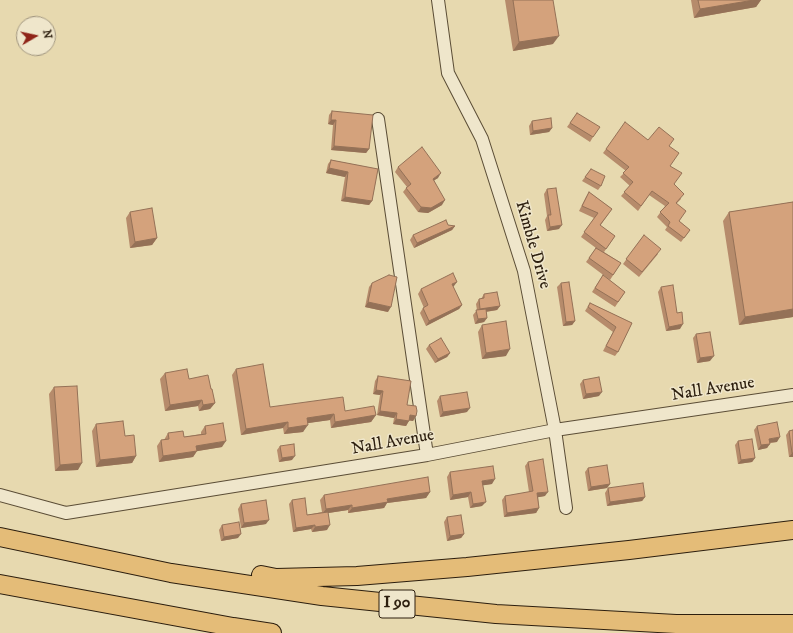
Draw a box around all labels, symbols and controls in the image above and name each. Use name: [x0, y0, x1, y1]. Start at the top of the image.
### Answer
north arrow: [16, 16, 56, 56]
text: N: [39, 29, 54, 40]
street label: Kimble Drive: [510, 199, 554, 291]
street label: Nall Avenue: [670, 373, 756, 407]
street label: Nall Avenue: [350, 426, 436, 460]
road number: I 90: [379, 590, 415, 618]

